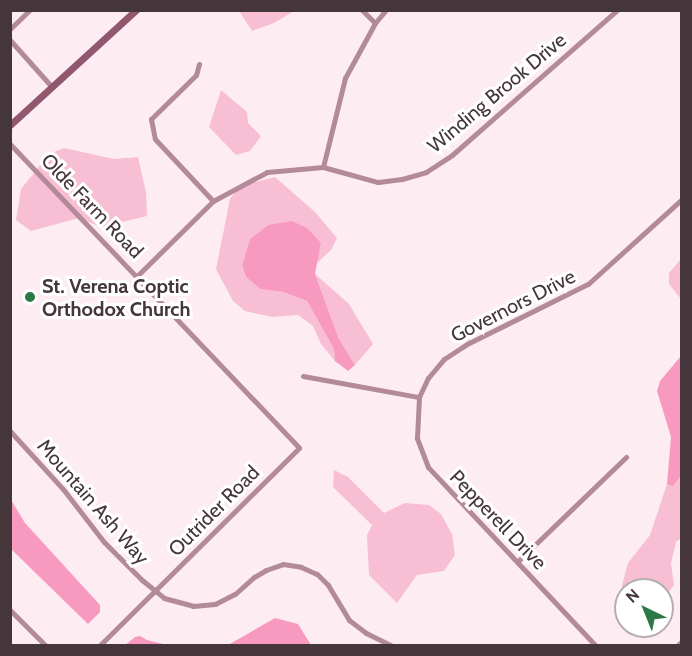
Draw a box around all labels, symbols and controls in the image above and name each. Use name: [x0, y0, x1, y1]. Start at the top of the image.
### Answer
street label: Winding Brook Drive: [423, 28, 571, 158]
street label: Olde Farm Road: [36, 149, 148, 263]
street label: Governors Drive: [447, 264, 579, 348]
place label: St. Verena Coptic Orthodox Church: [42, 274, 190, 321]
marker: St. Verena Coptic Orthodox Church: [23, 290, 37, 304]
street label: Mountain Ash Way: [32, 434, 154, 570]
street label: Outrider Road: [164, 461, 264, 561]
street label: Pepperell Drive: [445, 465, 551, 575]
north arrow: [614, 578, 674, 638]
text: N: [622, 585, 643, 607]

